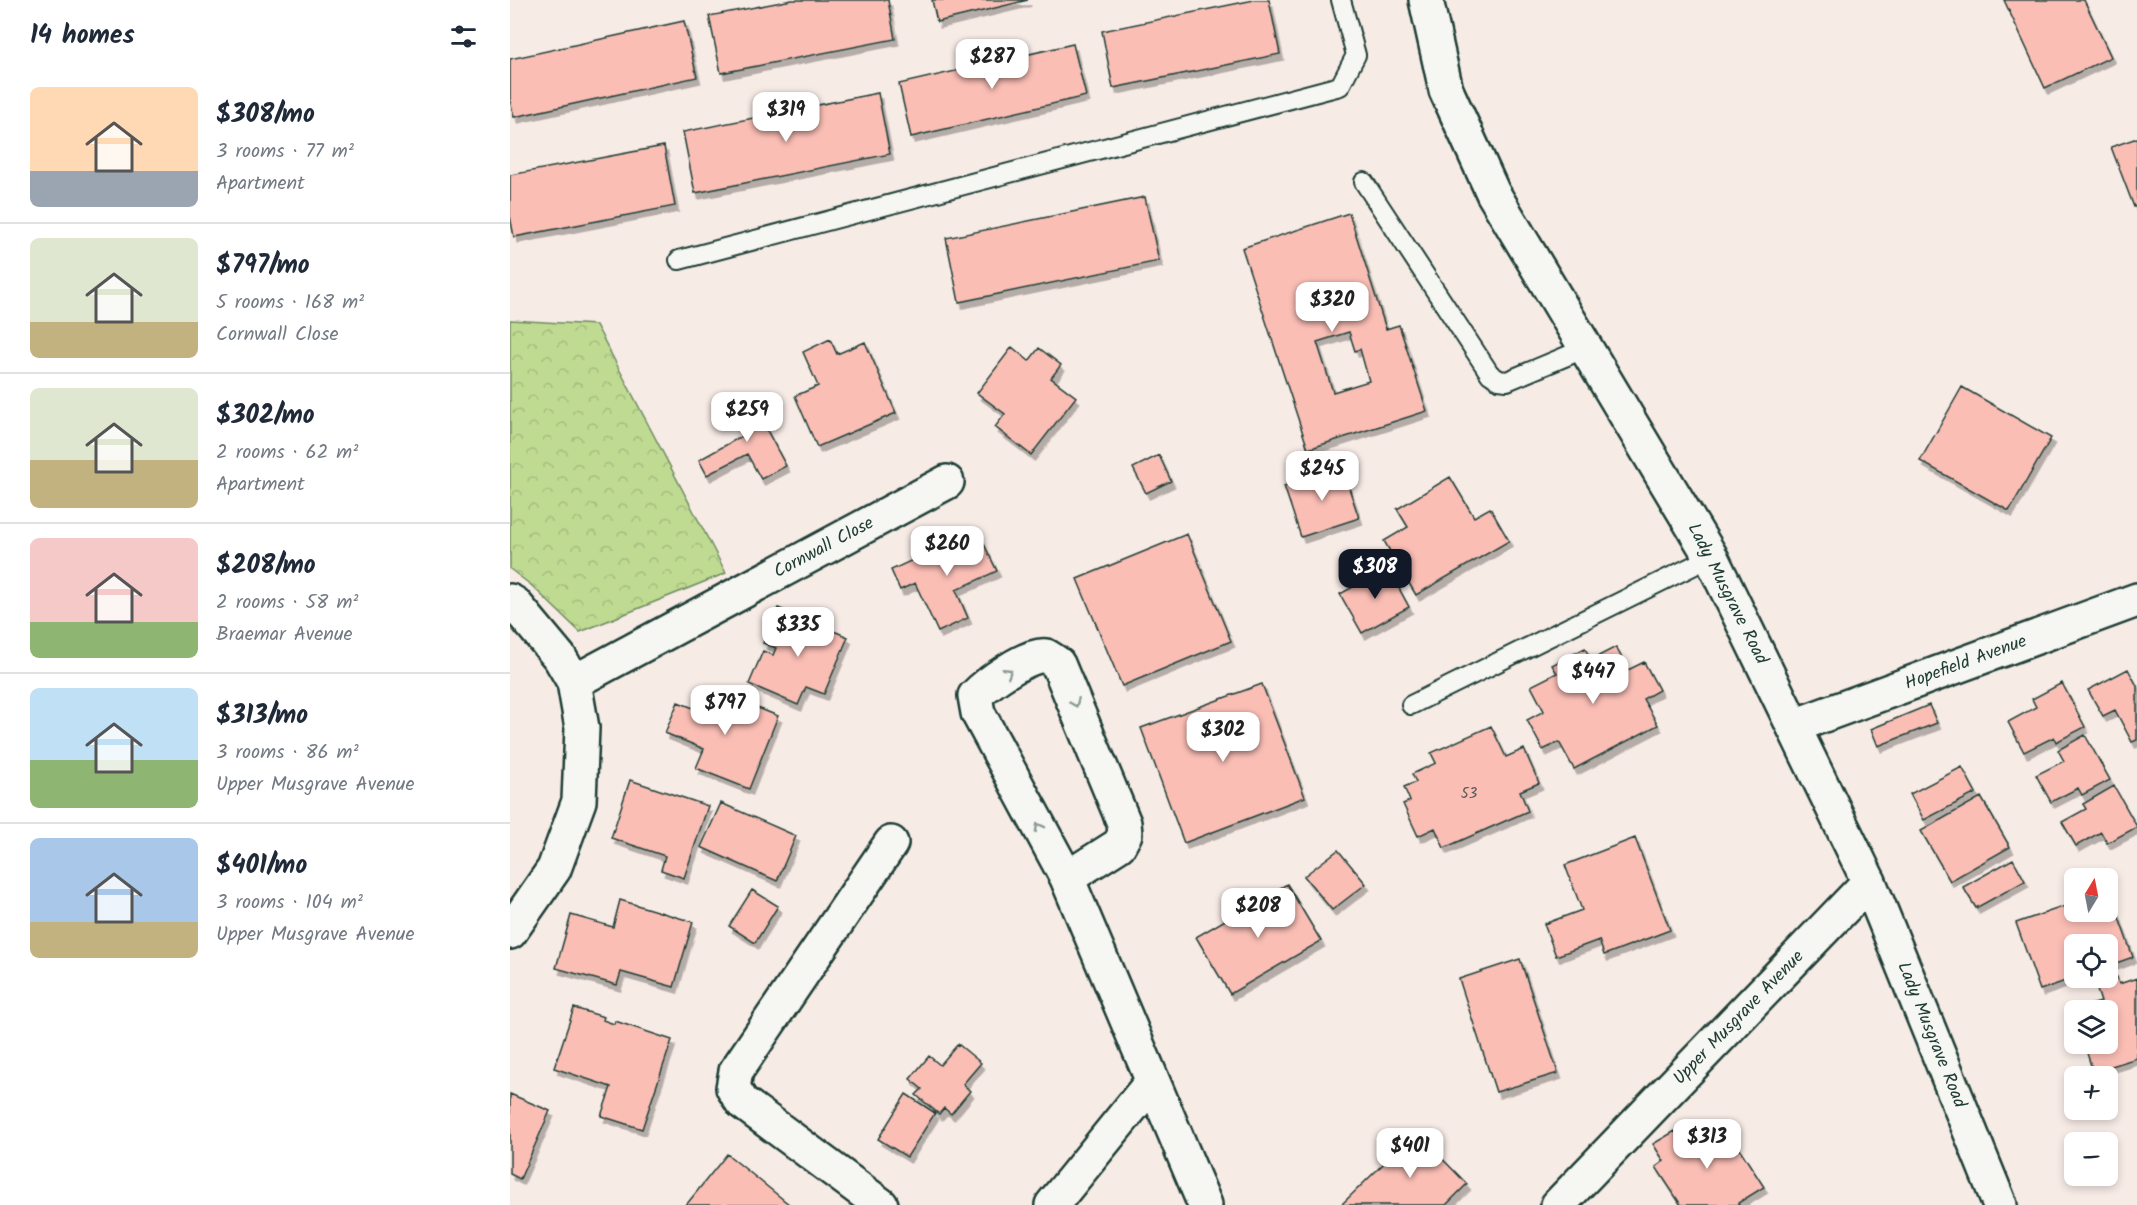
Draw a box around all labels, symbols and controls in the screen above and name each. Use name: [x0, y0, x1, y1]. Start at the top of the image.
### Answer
text: 14 homes: [30, 15, 135, 57]
icon: filters: [447, 20, 480, 53]
pin: $287: [956, 39, 1028, 90]
text: $287: [970, 42, 1014, 74]
pin: $319: [750, 92, 822, 143]
text: $308/mo: [216, 94, 315, 136]
text: $319: [767, 95, 805, 127]
icon: home: [78, 111, 150, 183]
text: 3 rooms · 77 m²: [216, 136, 354, 168]
text: Apartment: [216, 168, 305, 200]
text: $797/mo: [216, 245, 310, 287]
icon: home: [78, 262, 150, 334]
pin: $320: [1296, 282, 1368, 333]
text: $320: [1310, 285, 1354, 317]
text: 5 rooms · 168 m²: [216, 287, 364, 319]
text: Cornwall Close: [216, 319, 338, 351]
pin: $259: [711, 392, 783, 443]
text: $302/mo: [216, 395, 315, 437]
text: $259: [725, 395, 769, 427]
icon: home: [78, 412, 150, 484]
text: 2 rooms · 62 m²: [216, 437, 358, 469]
pin: $245: [1286, 451, 1358, 502]
text: $245: [1300, 454, 1344, 486]
text: Apartment: [216, 469, 305, 501]
street label: Cornwall Close: [769, 509, 879, 587]
street label: Lady Musgrave Road: [1679, 518, 1776, 671]
pin: $260: [911, 526, 983, 577]
text: $260: [925, 529, 969, 561]
text: $208/mo: [216, 545, 316, 587]
pin: $308: [1339, 549, 1411, 600]
text: $308: [1353, 552, 1397, 584]
icon: home: [78, 562, 150, 634]
text: 2 rooms · 58 m²: [216, 587, 358, 619]
pin: $335: [762, 607, 834, 658]
text: $335: [776, 610, 820, 642]
text: Braemar Avenue: [216, 619, 353, 651]
street label: Hopefield Avenue: [1901, 627, 2031, 699]
pin: $447: [1557, 654, 1629, 705]
text: $447: [1571, 657, 1615, 689]
one-way arrow: [1002, 667, 1012, 679]
pin: $797: [689, 685, 761, 736]
text: $797: [705, 688, 745, 720]
text: $313/mo: [216, 695, 308, 737]
one-way arrow: [1068, 697, 1080, 708]
icon: home: [78, 712, 150, 784]
pin: $302: [1187, 712, 1259, 763]
text: $302: [1201, 715, 1245, 747]
text: 3 rooms · 86 m²: [216, 737, 359, 769]
text: Upper Musgrave Avenue: [216, 769, 414, 801]
house number: 53: [1461, 782, 1478, 806]
one-way arrow: [1035, 822, 1046, 833]
text: $401/mo: [216, 845, 307, 887]
icon: home: [78, 862, 150, 934]
north arrow: [2064, 868, 2118, 922]
map controls: [2064, 868, 2118, 1186]
text: 3 rooms · 104 m²: [216, 887, 363, 919]
pin: $208: [1222, 888, 1294, 939]
text: $208: [1235, 891, 1281, 923]
text: Upper Musgrave Avenue: [216, 919, 414, 951]
button: locate: [2064, 934, 2118, 988]
street label: Upper Musgrave Avenue: [1667, 944, 1811, 1092]
street label: Lady Musgrave Road: [1888, 958, 1974, 1113]
button: layers: [2064, 1000, 2118, 1054]
button: +: [2064, 1066, 2118, 1120]
pin: $313: [1671, 1119, 1743, 1170]
text: $313: [1687, 1122, 1727, 1154]
pin: $401: [1374, 1128, 1446, 1179]
text: $401: [1390, 1131, 1430, 1163]
button: −: [2064, 1132, 2118, 1186]

